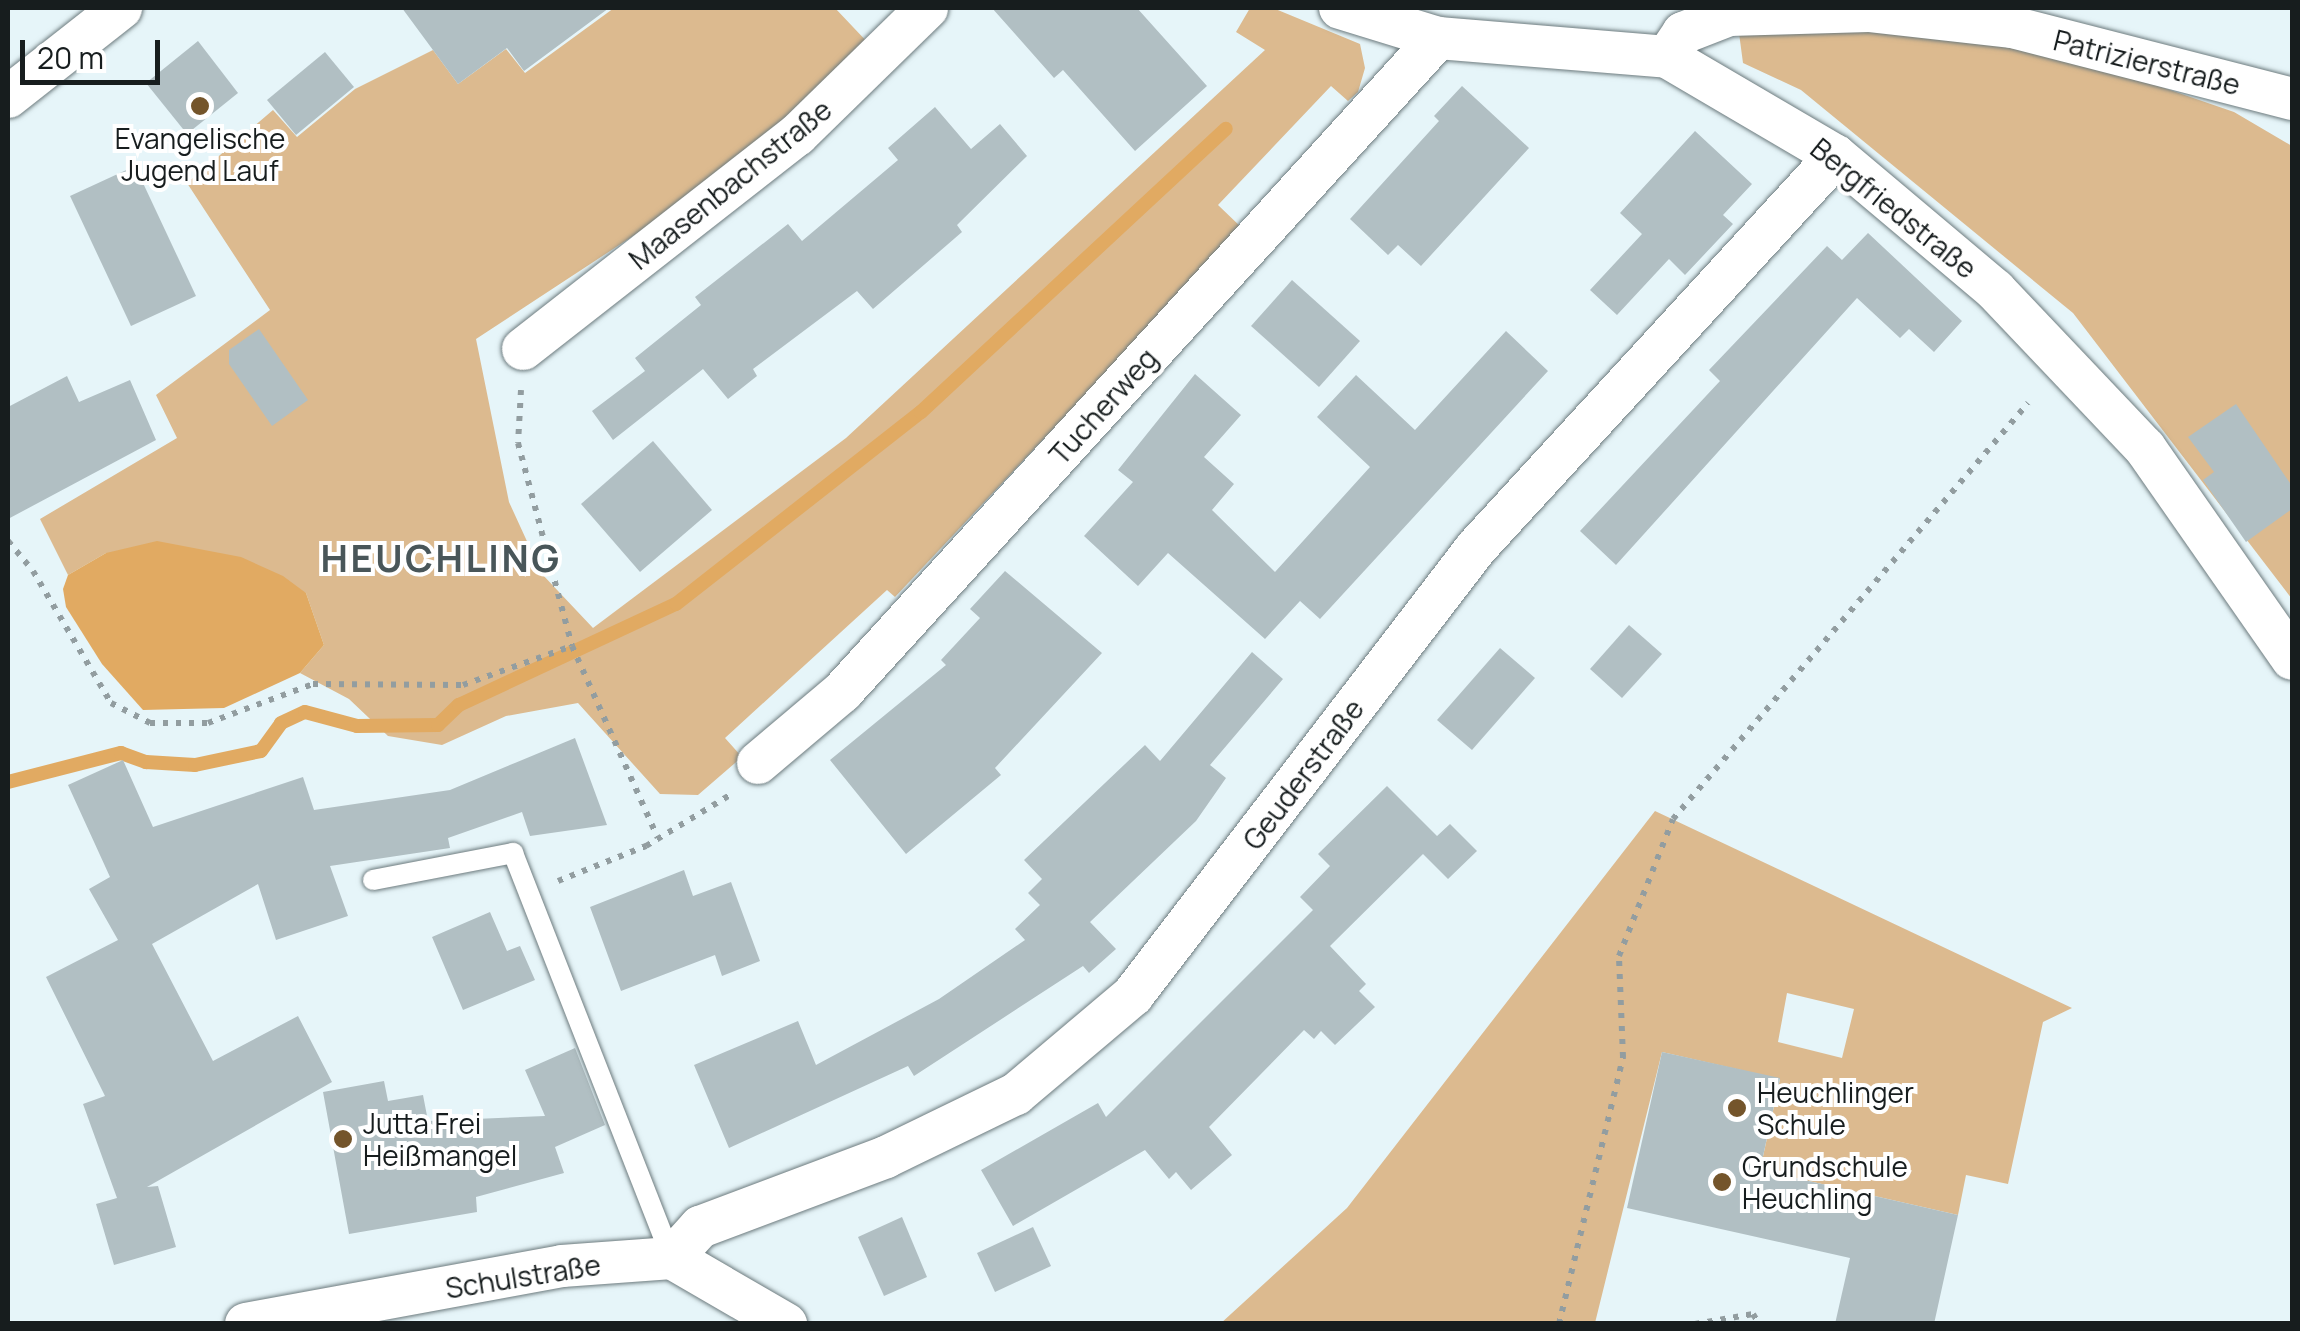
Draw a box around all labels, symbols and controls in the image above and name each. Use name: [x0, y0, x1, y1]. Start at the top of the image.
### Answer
scale bar: [25, 20, 165, 82]
street label: Patrizierstraße: [2050, 23, 2244, 101]
text: 20 m: [37, 37, 104, 78]
street label: Maasenbachstraße: [622, 92, 838, 276]
marker: Evangelische Jugend Lauf: [189, 95, 211, 117]
place label: Evangelische Jugend Lauf: [115, 121, 285, 187]
street label: Bergfriedstraße: [1804, 131, 1984, 285]
street label: Tucherweg: [1042, 341, 1164, 471]
district label: HEUCHLING: [320, 535, 562, 581]
street label: Geuderstraße: [1236, 692, 1370, 856]
place label: Heuchlinger Schule: [1757, 1075, 1914, 1141]
marker: Heuchlinger Schule: [1726, 1097, 1748, 1119]
place label: Jutta Frei Heißmangel: [363, 1106, 517, 1172]
marker: Jutta Frei Heißmangel: [332, 1128, 354, 1150]
place label: Grundschule Heuchling: [1742, 1149, 1908, 1215]
marker: Grundschule Heuchling: [1711, 1171, 1733, 1193]
street label: Schulstraße: [443, 1247, 603, 1305]

